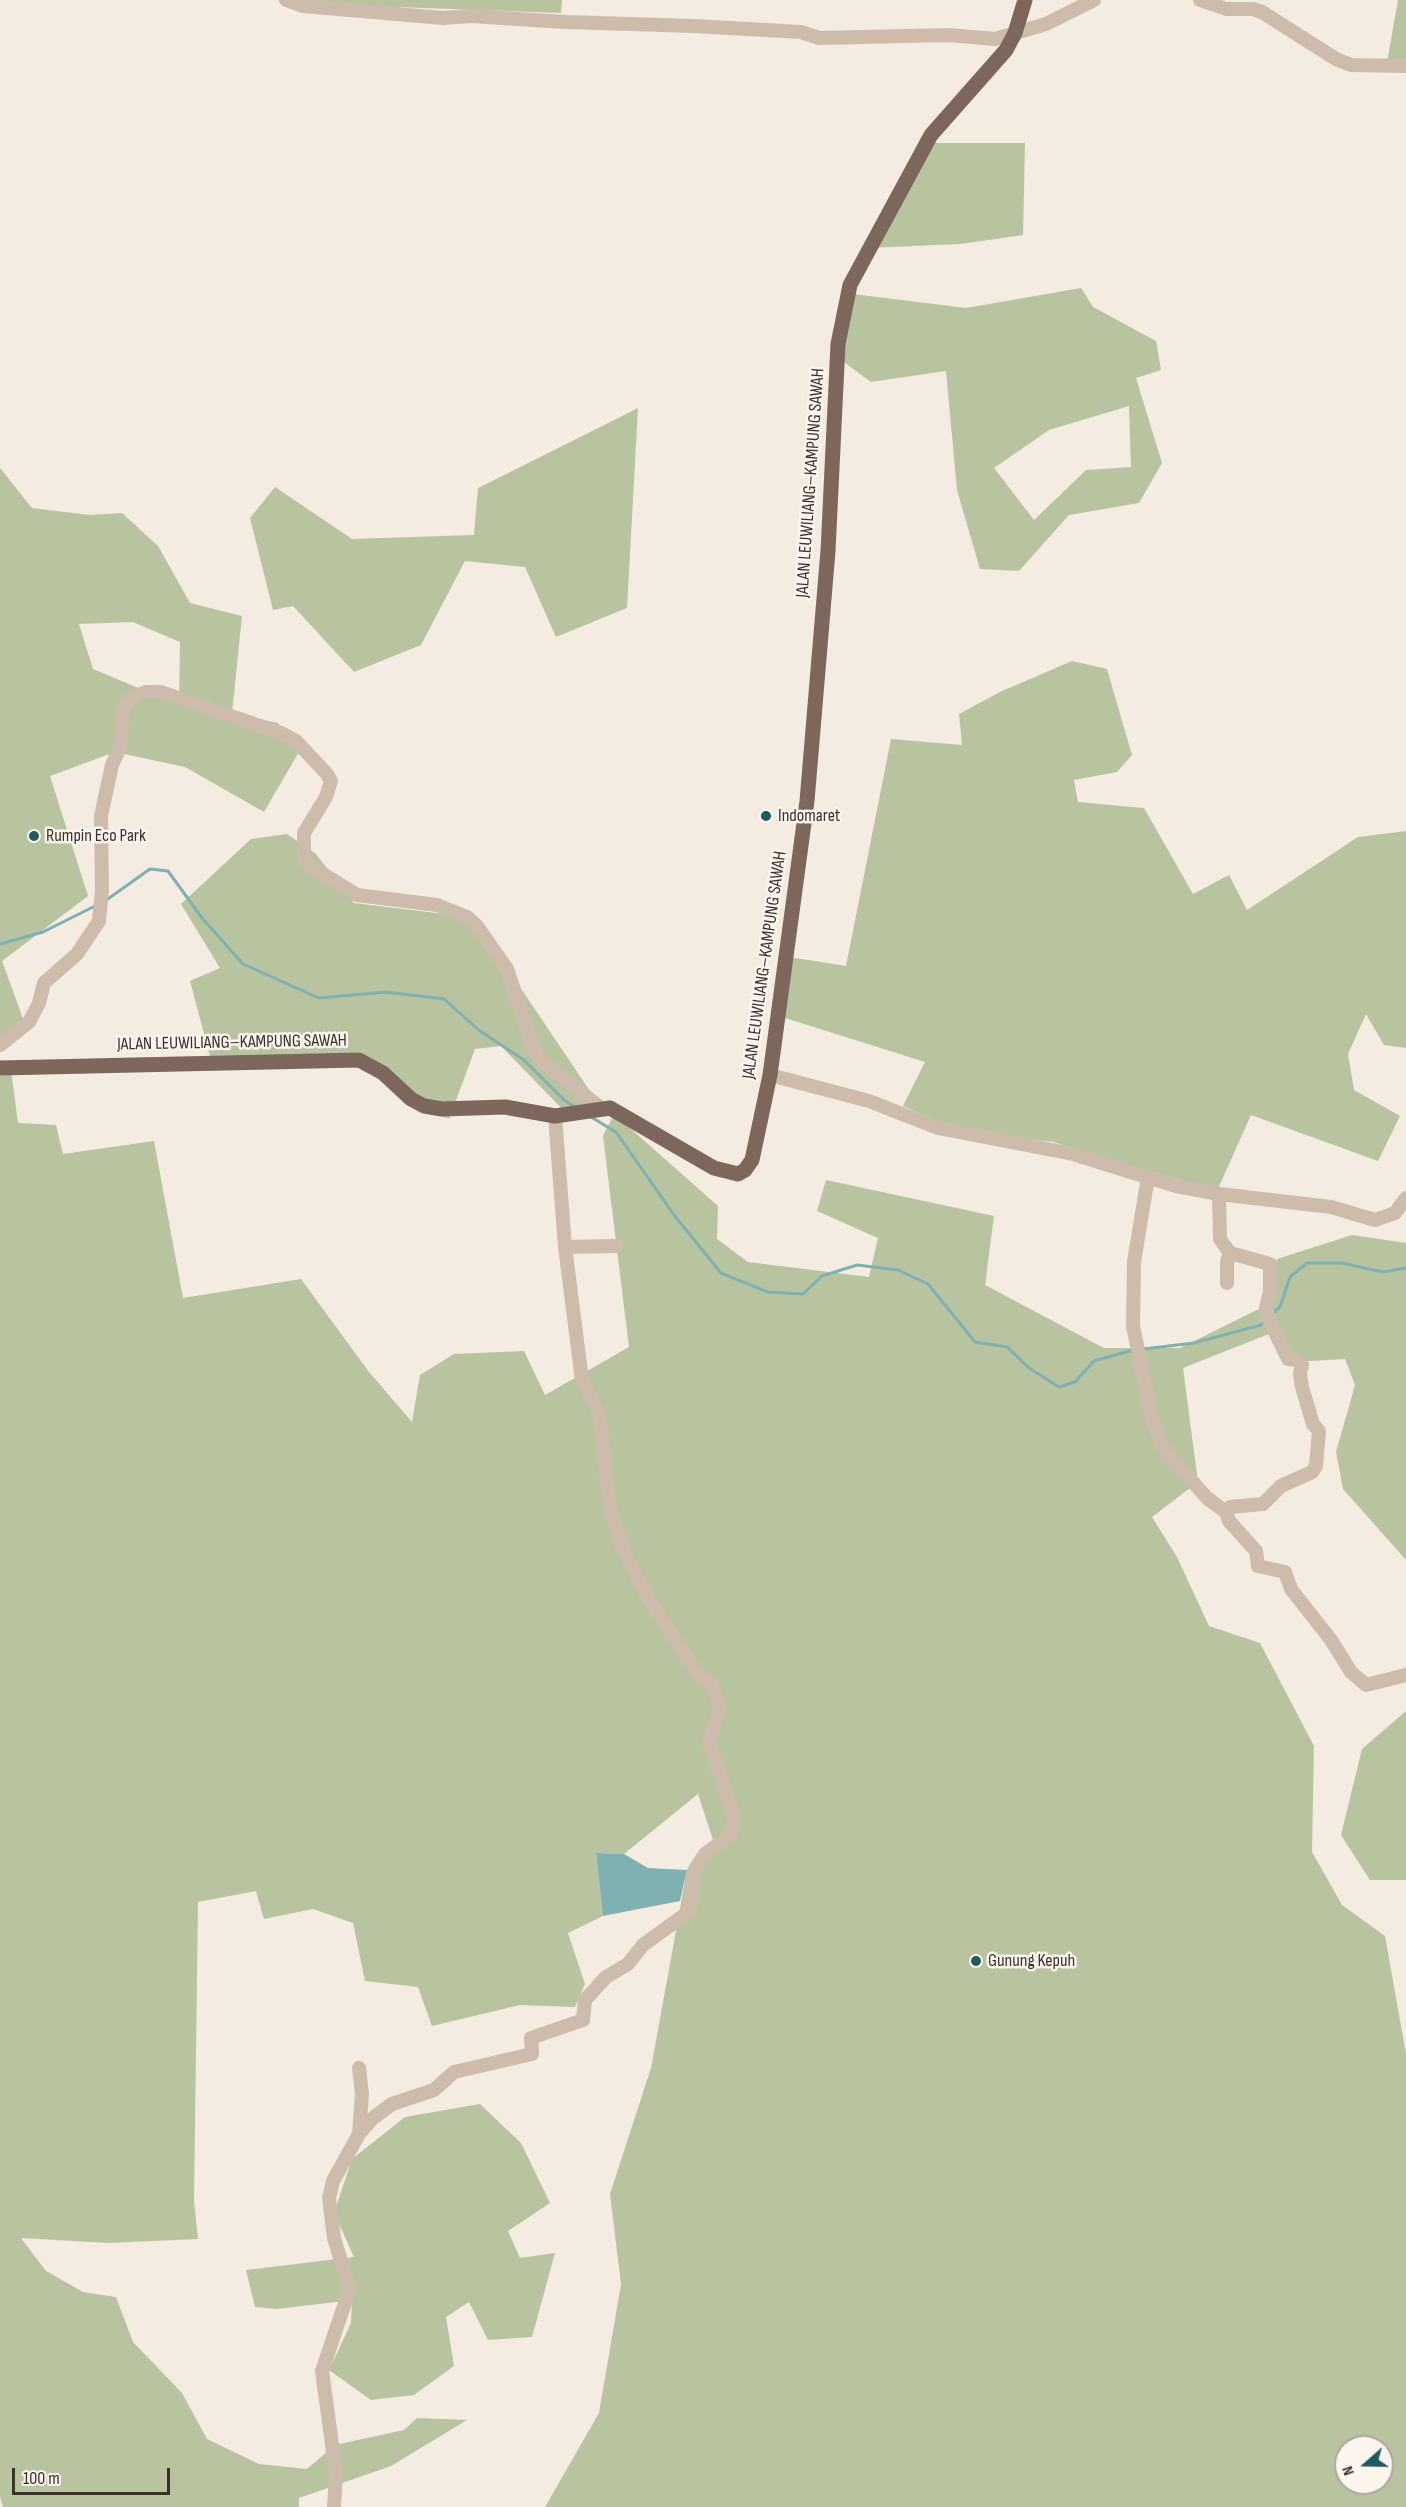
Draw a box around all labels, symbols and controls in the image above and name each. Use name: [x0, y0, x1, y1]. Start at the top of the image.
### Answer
street label: JALAN LEUWILIANG–KAMPUNG SAWAH: [792, 368, 830, 598]
place label: Indomaret: [778, 805, 840, 827]
marker: Indomaret: [759, 809, 773, 823]
place label: Rumpin Eco Park: [46, 825, 146, 847]
marker: Rumpin Eco Park: [27, 829, 41, 843]
street label: JALAN LEUWILIANG–KAMPUNG SAWAH: [738, 850, 792, 1080]
street label: JALAN LEUWILIANG–KAMPUNG SAWAH: [117, 1030, 347, 1056]
place label: Gunung Kepuh: [988, 1950, 1075, 1972]
marker: Gunung Kepuh: [969, 1954, 983, 1968]
north arrow: [1334, 2435, 1394, 2495]
scale bar: [15, 2456, 172, 2494]
text: N: [1338, 2463, 1359, 2478]
text: 100 m: [23, 2468, 60, 2489]

